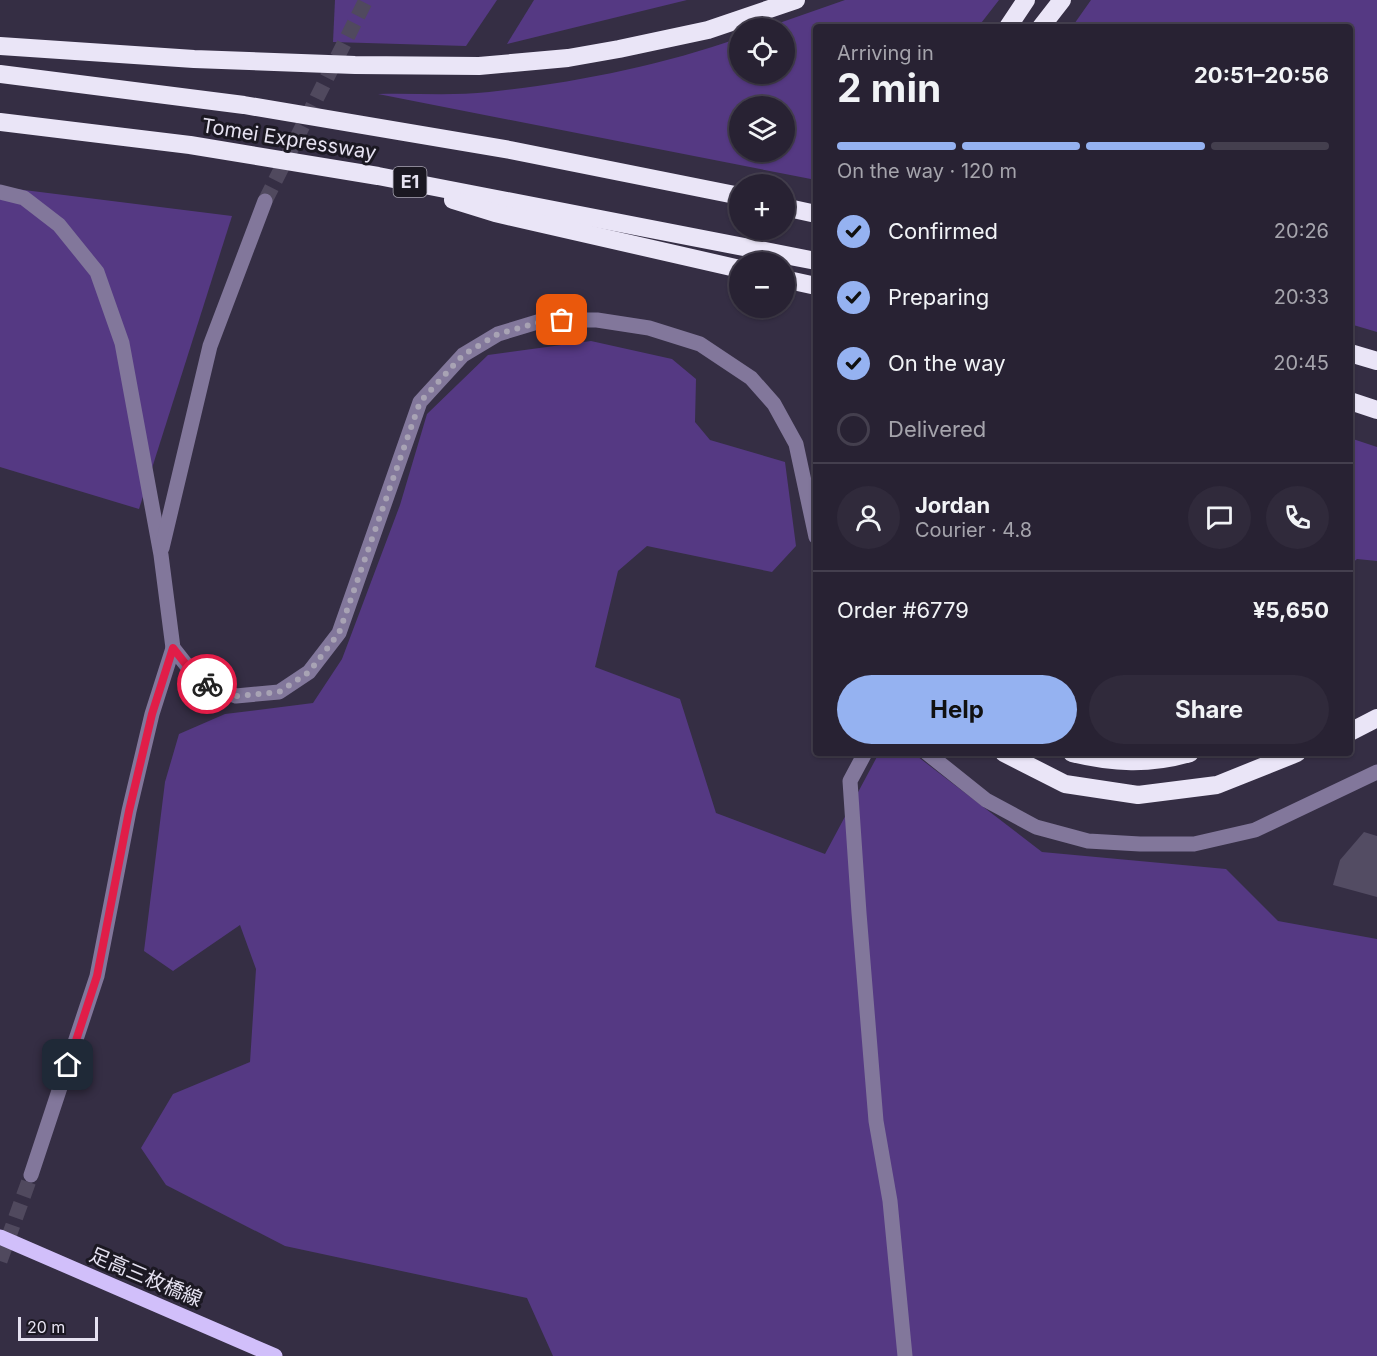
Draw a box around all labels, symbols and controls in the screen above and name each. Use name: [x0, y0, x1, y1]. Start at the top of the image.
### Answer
map controls: [729, 18, 795, 318]
button: locate: [729, 18, 795, 84]
text: Arriving in: [837, 41, 934, 65]
text: 20:51–20:56: [1194, 62, 1329, 88]
text: 2 min: [837, 64, 941, 111]
button: layers: [729, 96, 795, 162]
street label: Tomei Expressway: [200, 113, 378, 165]
text: On the way · 120 m: [837, 159, 1017, 183]
road number: E1: [394, 167, 426, 197]
button: +: [729, 174, 795, 240]
icon: check: [837, 215, 870, 248]
text: Confirmed: [888, 218, 998, 244]
text: 20:26: [1274, 219, 1329, 243]
button: −: [729, 252, 795, 318]
icon: check: [837, 281, 870, 314]
text: Preparing: [888, 284, 989, 310]
text: 20:33: [1274, 285, 1329, 309]
pin: [536, 294, 587, 345]
icon: bag: [545, 303, 578, 336]
icon: check: [837, 347, 870, 380]
text: On the way: [888, 350, 1006, 376]
text: 20:45: [1273, 351, 1329, 375]
text: Delivered: [888, 416, 986, 442]
button: person: [837, 486, 900, 549]
button: chat: [1188, 486, 1251, 549]
button: phone: [1266, 486, 1329, 549]
text: Jordan: [915, 492, 990, 518]
text: Courier · 4.8: [915, 518, 1032, 542]
text: Order #6779: [837, 597, 969, 623]
text: ¥5,650: [1253, 597, 1329, 623]
courier: [177, 654, 237, 714]
icon: bike: [191, 668, 224, 701]
button: Help: [837, 675, 1077, 744]
button: Share: [1089, 675, 1329, 744]
pin: [42, 1039, 93, 1090]
icon: home: [51, 1048, 84, 1081]
street label: 足高三枚橋線: [86, 1243, 206, 1311]
scale bar: [18, 1314, 98, 1342]
text: 20 m: [27, 1317, 65, 1337]

